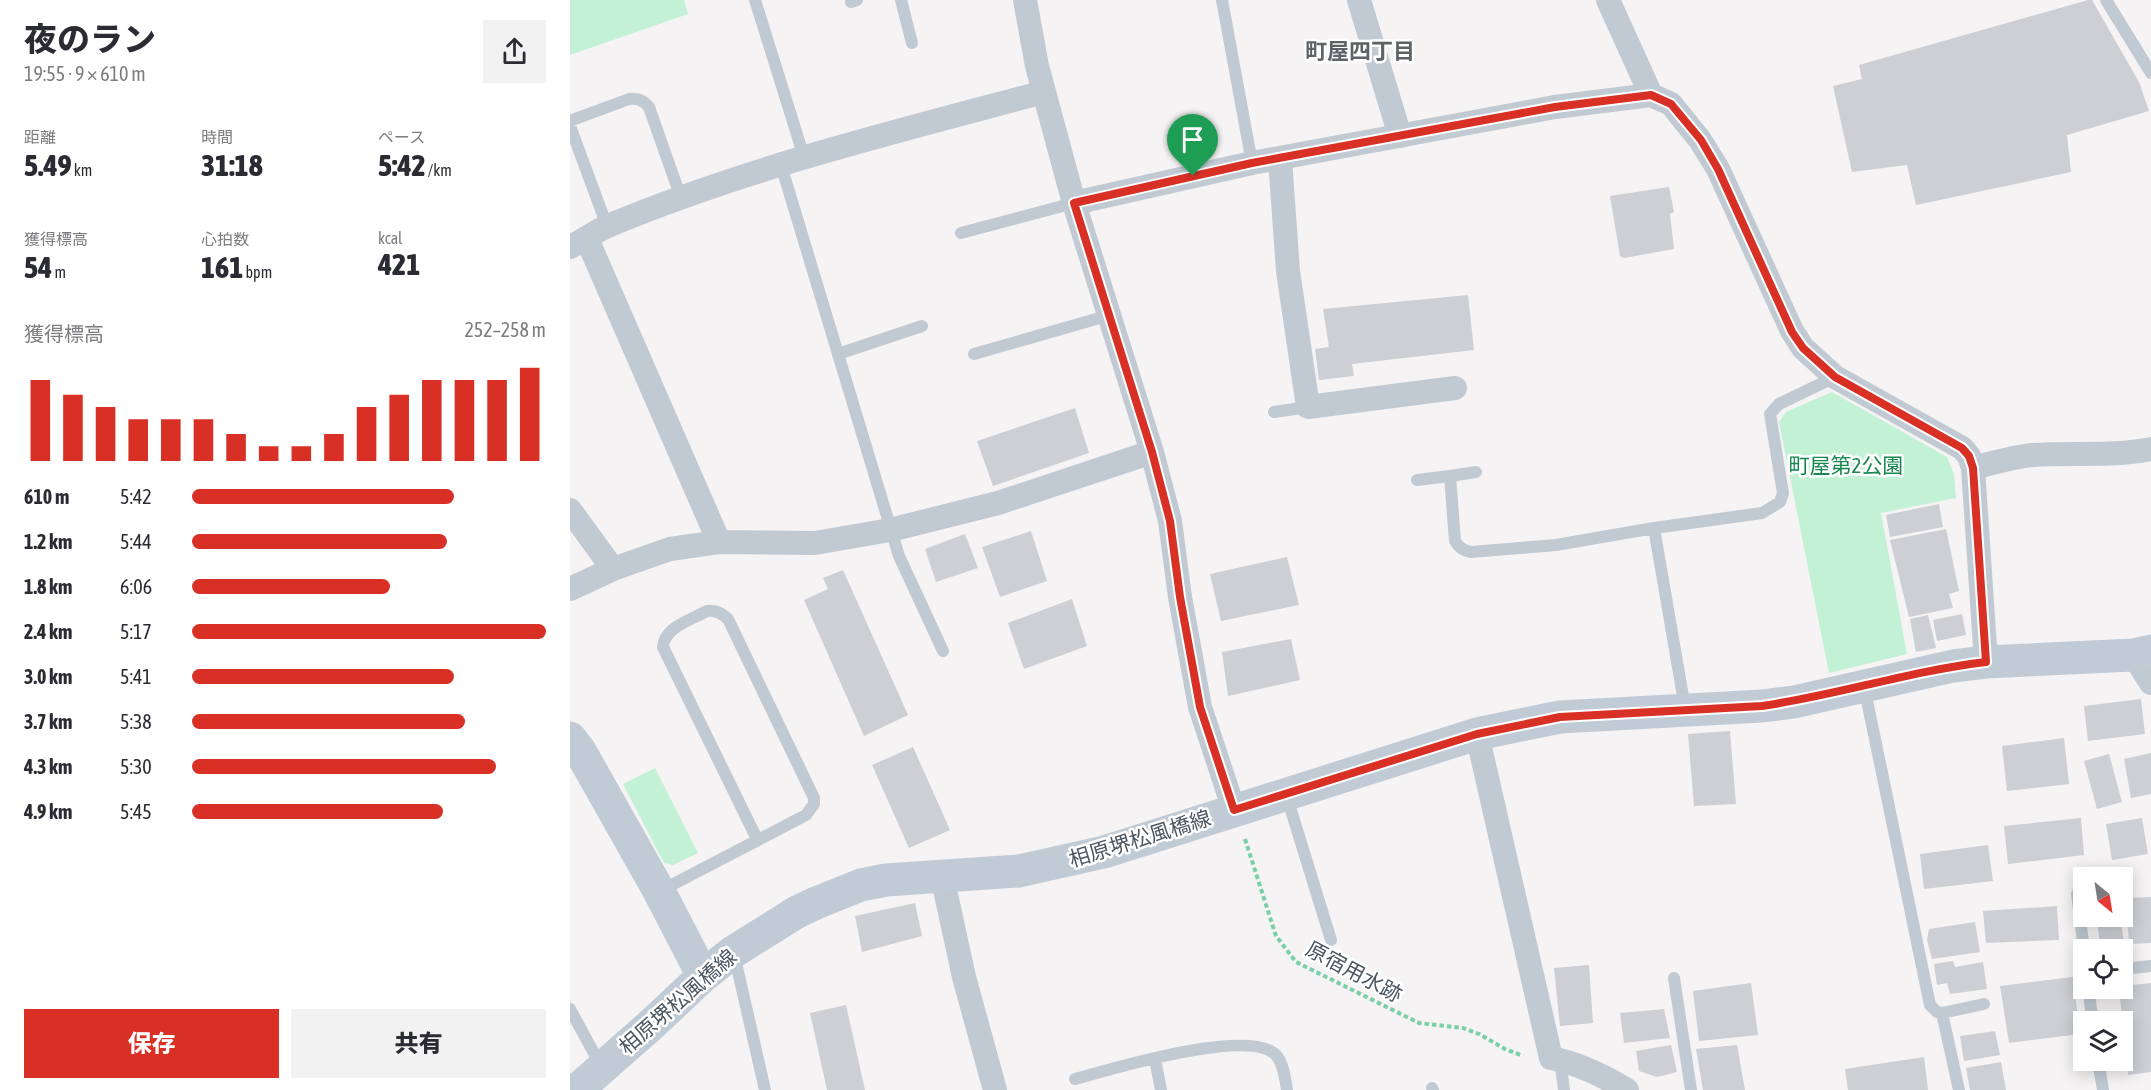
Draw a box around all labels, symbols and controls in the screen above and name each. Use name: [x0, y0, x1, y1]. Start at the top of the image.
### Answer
text: 夜のラン: [24, 20, 156, 58]
button: share: [483, 20, 546, 83]
district label: 町屋四丁目: [1305, 38, 1415, 64]
text: 19:55 · 9 × 610 m: [24, 62, 146, 85]
pin: [1167, 114, 1218, 176]
icon: arrive: [1176, 123, 1209, 156]
text: 距離: [24, 128, 56, 146]
text: 時間: [201, 128, 233, 146]
text: ペース: [378, 128, 425, 146]
text: 5.49: [24, 148, 72, 182]
text: 31:18: [201, 148, 263, 182]
text: 5:42: [378, 148, 426, 182]
text: km: [72, 161, 92, 179]
text: /km: [426, 161, 452, 179]
text: kcal: [378, 229, 402, 247]
text: 獲得標高: [24, 230, 88, 248]
text: 心拍数: [201, 230, 249, 248]
text: 421: [378, 247, 420, 281]
text: 54: [24, 250, 52, 284]
text: 161: [201, 250, 243, 284]
text: m: [52, 263, 66, 281]
text: bpm: [243, 263, 272, 281]
text: 252–258 m: [464, 318, 546, 341]
text: 獲得標高: [24, 322, 104, 345]
park label: 町屋第2公園: [1789, 453, 1903, 477]
text: 610 m: [24, 485, 69, 508]
text: 5:42: [120, 485, 152, 508]
text: 1.2 km: [24, 530, 72, 553]
text: 5:44: [120, 530, 152, 553]
text: 1.8 km: [24, 575, 72, 598]
text: 6:06: [120, 575, 152, 598]
text: 2.4 km: [24, 620, 72, 643]
text: 5:17: [120, 620, 152, 643]
text: 3.0 km: [24, 665, 72, 688]
text: 5:41: [120, 665, 152, 688]
text: 3.7 km: [24, 710, 72, 733]
text: 5:38: [120, 710, 152, 733]
text: 4.3 km: [24, 755, 72, 778]
text: 5:30: [120, 755, 152, 778]
text: 4.9 km: [24, 800, 72, 823]
text: 5:45: [120, 800, 152, 823]
street label: 相原堺松風橋線: [1066, 805, 1214, 871]
north arrow: [2073, 867, 2133, 927]
map controls: [2073, 867, 2133, 1071]
street label: 原宿用水跡: [1302, 936, 1406, 1006]
button: locate: [2073, 939, 2133, 999]
street label: 相原堺松風橋線: [614, 944, 741, 1059]
button: 保存: [24, 1009, 279, 1078]
button: 共有: [291, 1009, 546, 1078]
button: layers: [2073, 1011, 2133, 1071]

